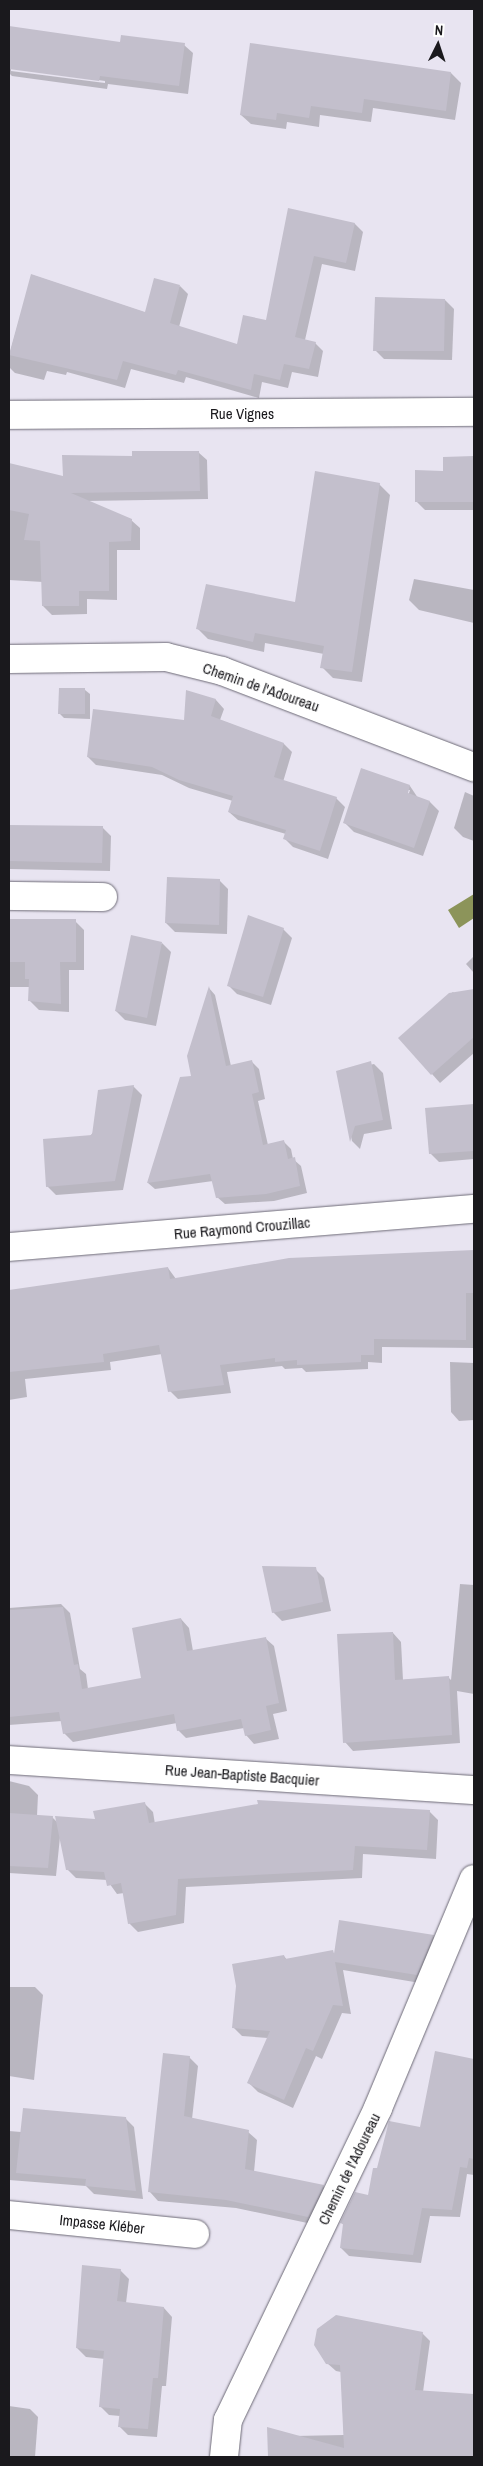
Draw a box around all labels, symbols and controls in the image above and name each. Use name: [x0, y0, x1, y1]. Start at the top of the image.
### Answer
north arrow: [413, 20, 463, 70]
text: N: [434, 21, 444, 39]
street label: Rue Vignes: [210, 405, 274, 423]
street label: Chemin de l'Adoureau: [200, 659, 322, 715]
street label: Rue Raymond Crouzillac: [173, 1213, 311, 1243]
street label: Rue Jean-Baptiste Bacquier: [164, 1761, 320, 1789]
street label: Chemin de l'Adoureau: [314, 2110, 384, 2228]
street label: Impasse Kléber: [59, 2211, 145, 2237]

